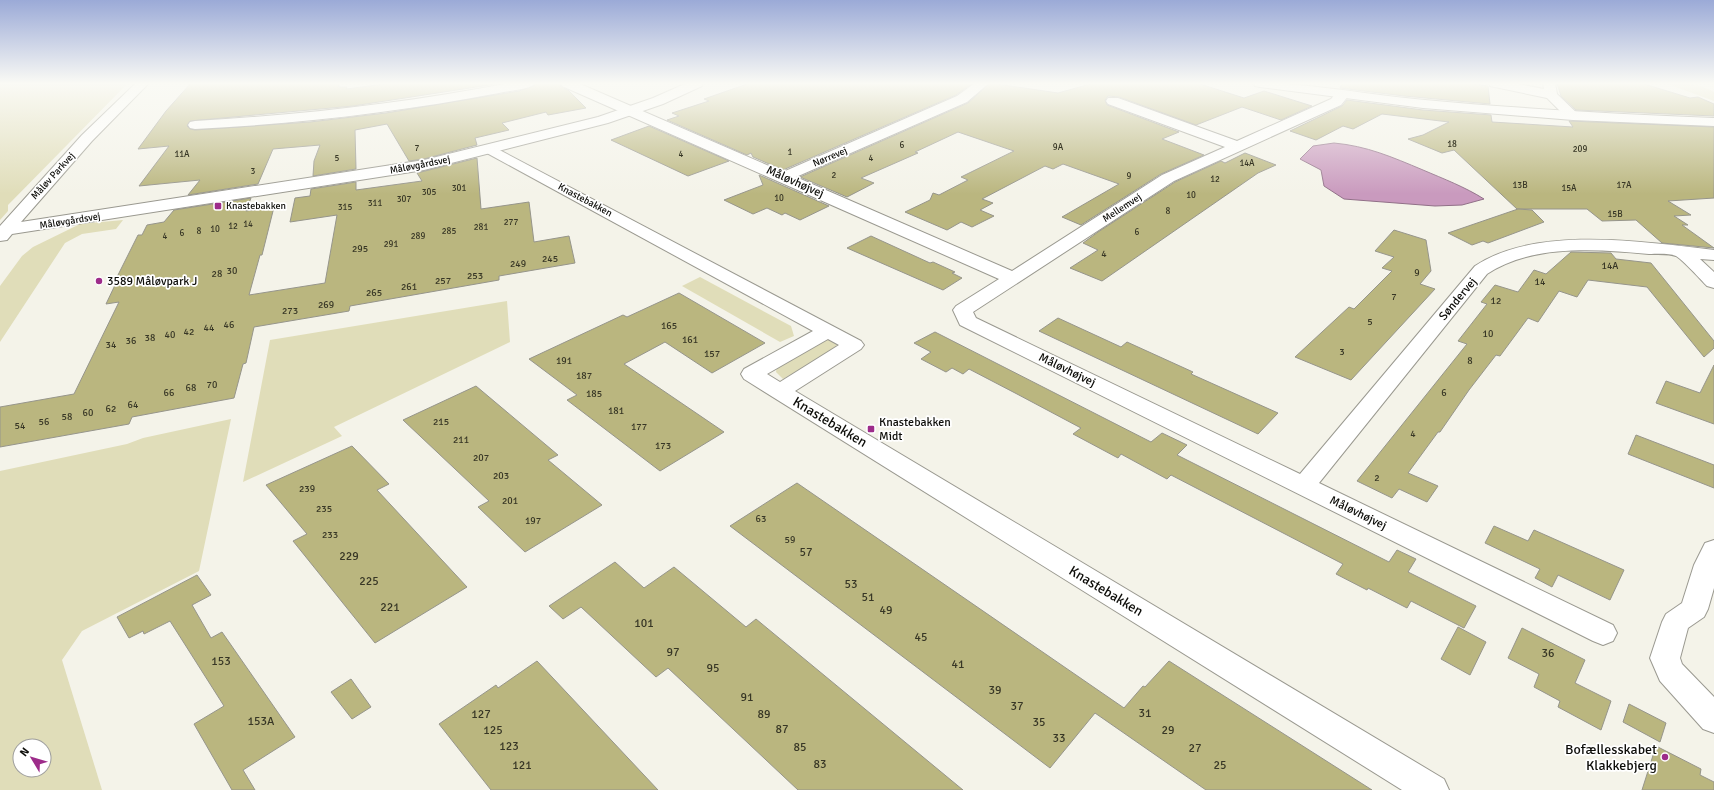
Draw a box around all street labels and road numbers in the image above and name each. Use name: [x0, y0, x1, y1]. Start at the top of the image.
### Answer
street label: Nørrevej: [811, 144, 849, 170]
street label: Måløv Parkvej: [29, 150, 77, 202]
street label: Måløvgårdsvej: [389, 153, 452, 177]
street label: Måløvhøjvej: [764, 163, 826, 201]
street label: Knastebakken: [556, 181, 614, 219]
street label: Mellemvej: [1100, 191, 1144, 225]
street label: Måløvgårdsvej: [39, 210, 102, 232]
street label: Søndervej: [1436, 275, 1480, 323]
street label: Måløvhøjvej: [1036, 350, 1098, 390]
street label: Knastebakken: [790, 393, 870, 451]
street label: Måløvhøjvej: [1327, 493, 1389, 533]
street label: Knastebakken: [1066, 562, 1146, 620]

